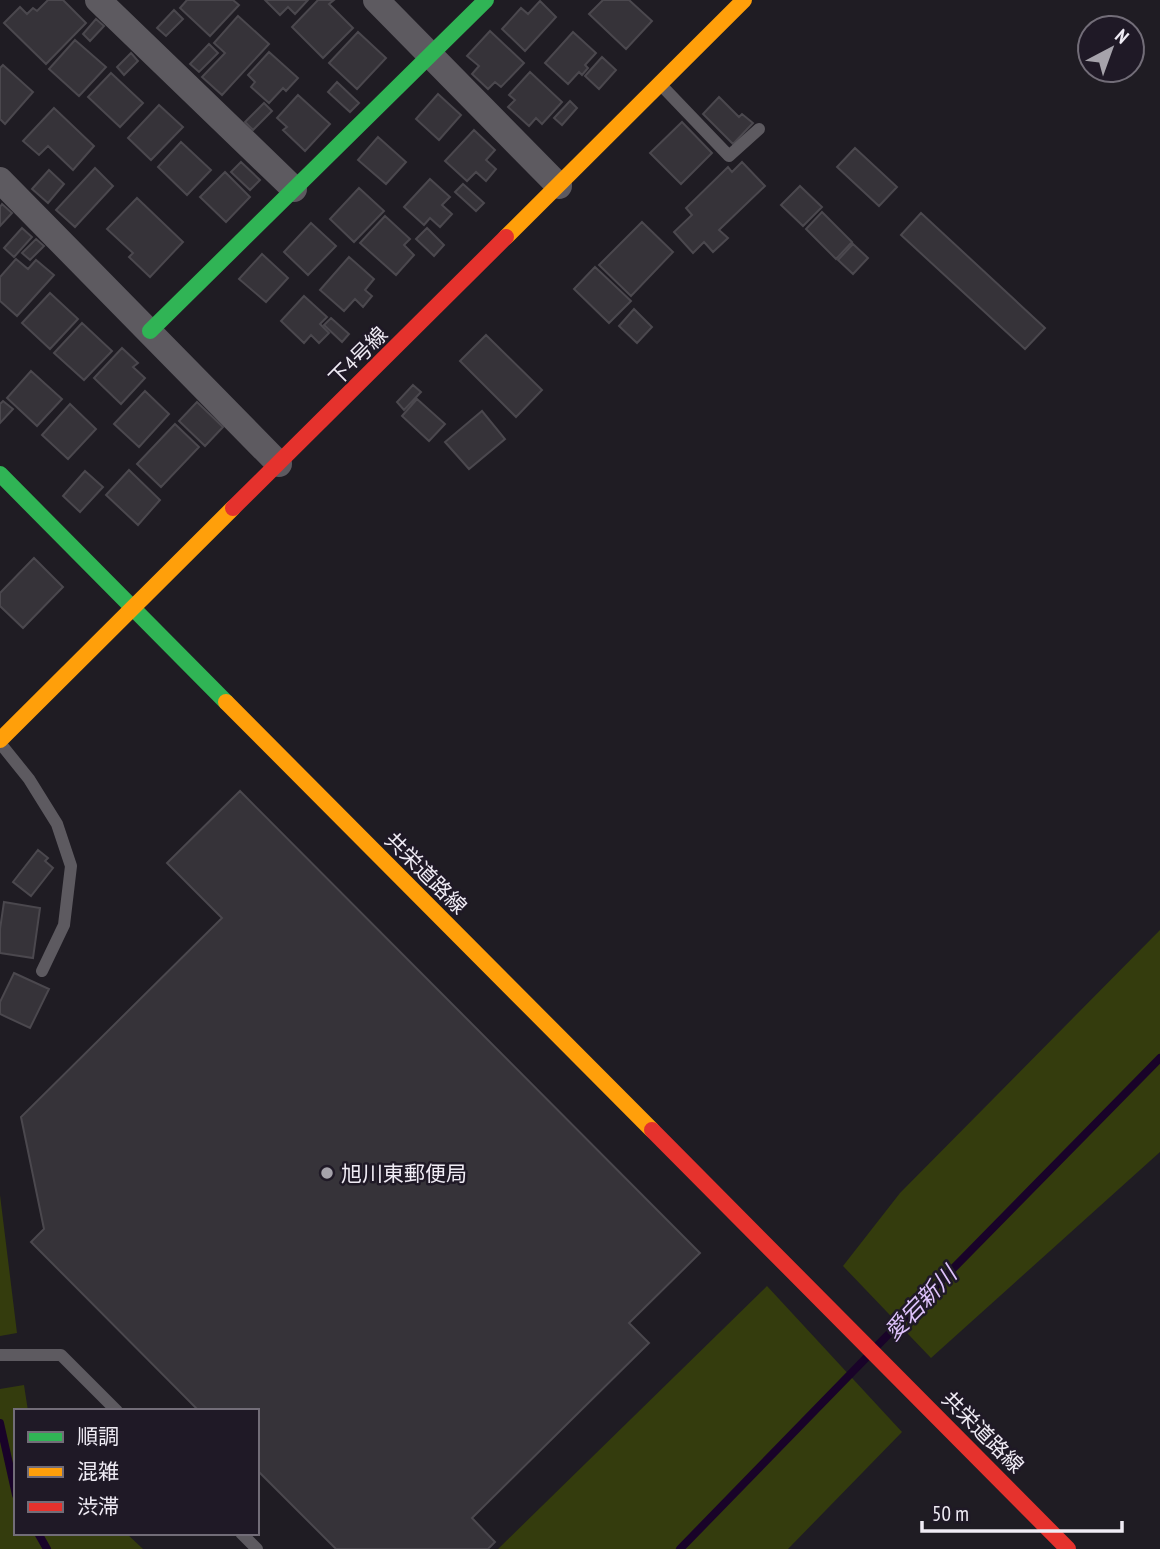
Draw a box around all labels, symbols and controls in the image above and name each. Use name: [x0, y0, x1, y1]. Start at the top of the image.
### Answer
north arrow: [1076, 14, 1146, 84]
text: N: [1110, 24, 1134, 49]
street label: 下4号線: [323, 321, 393, 391]
street label: 共栄道路線: [379, 826, 473, 920]
place label: 旭川東郵便局: [341, 1160, 467, 1187]
marker: 旭川東郵便局: [319, 1165, 335, 1181]
water label: 愛宕新川: [878, 1258, 964, 1346]
street label: 共栄道路線: [936, 1385, 1030, 1479]
legend: [14, 1409, 259, 1535]
text: 順調: [77, 1423, 119, 1450]
text: 混雑: [77, 1458, 119, 1485]
scale bar: [922, 1490, 1122, 1534]
text: 渋滞: [77, 1493, 119, 1520]
text: 50 m: [932, 1500, 969, 1527]

